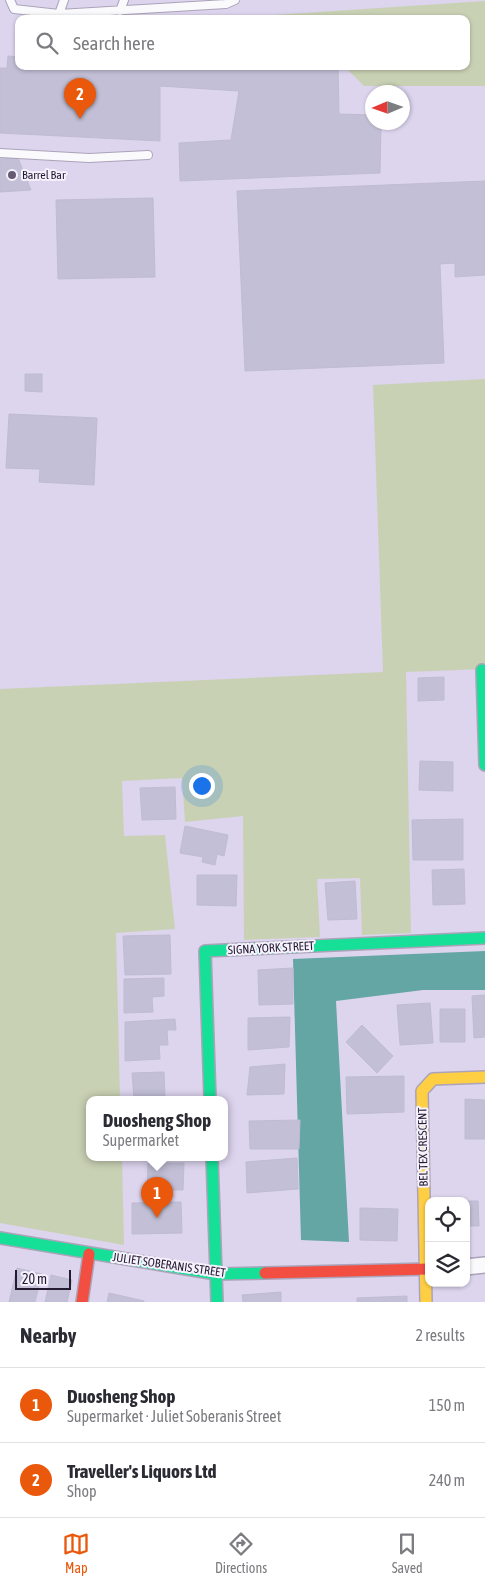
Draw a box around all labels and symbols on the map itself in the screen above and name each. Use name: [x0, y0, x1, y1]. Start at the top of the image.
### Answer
pin: 2: [64, 78, 96, 119]
north arrow: [365, 85, 410, 130]
place label: Barrel Bar: [22, 168, 66, 182]
marker: Barrel Bar: [6, 169, 18, 181]
your location: [189, 773, 215, 799]
street label: SIGNA YORK STREET: [227, 939, 315, 957]
street label: BEL TEX CRESCENT: [415, 1107, 431, 1187]
pin: 1: [141, 1177, 173, 1218]
street label: JULIET SOBERANIS STREET: [112, 1250, 227, 1280]
scale bar: [15, 1267, 71, 1290]

